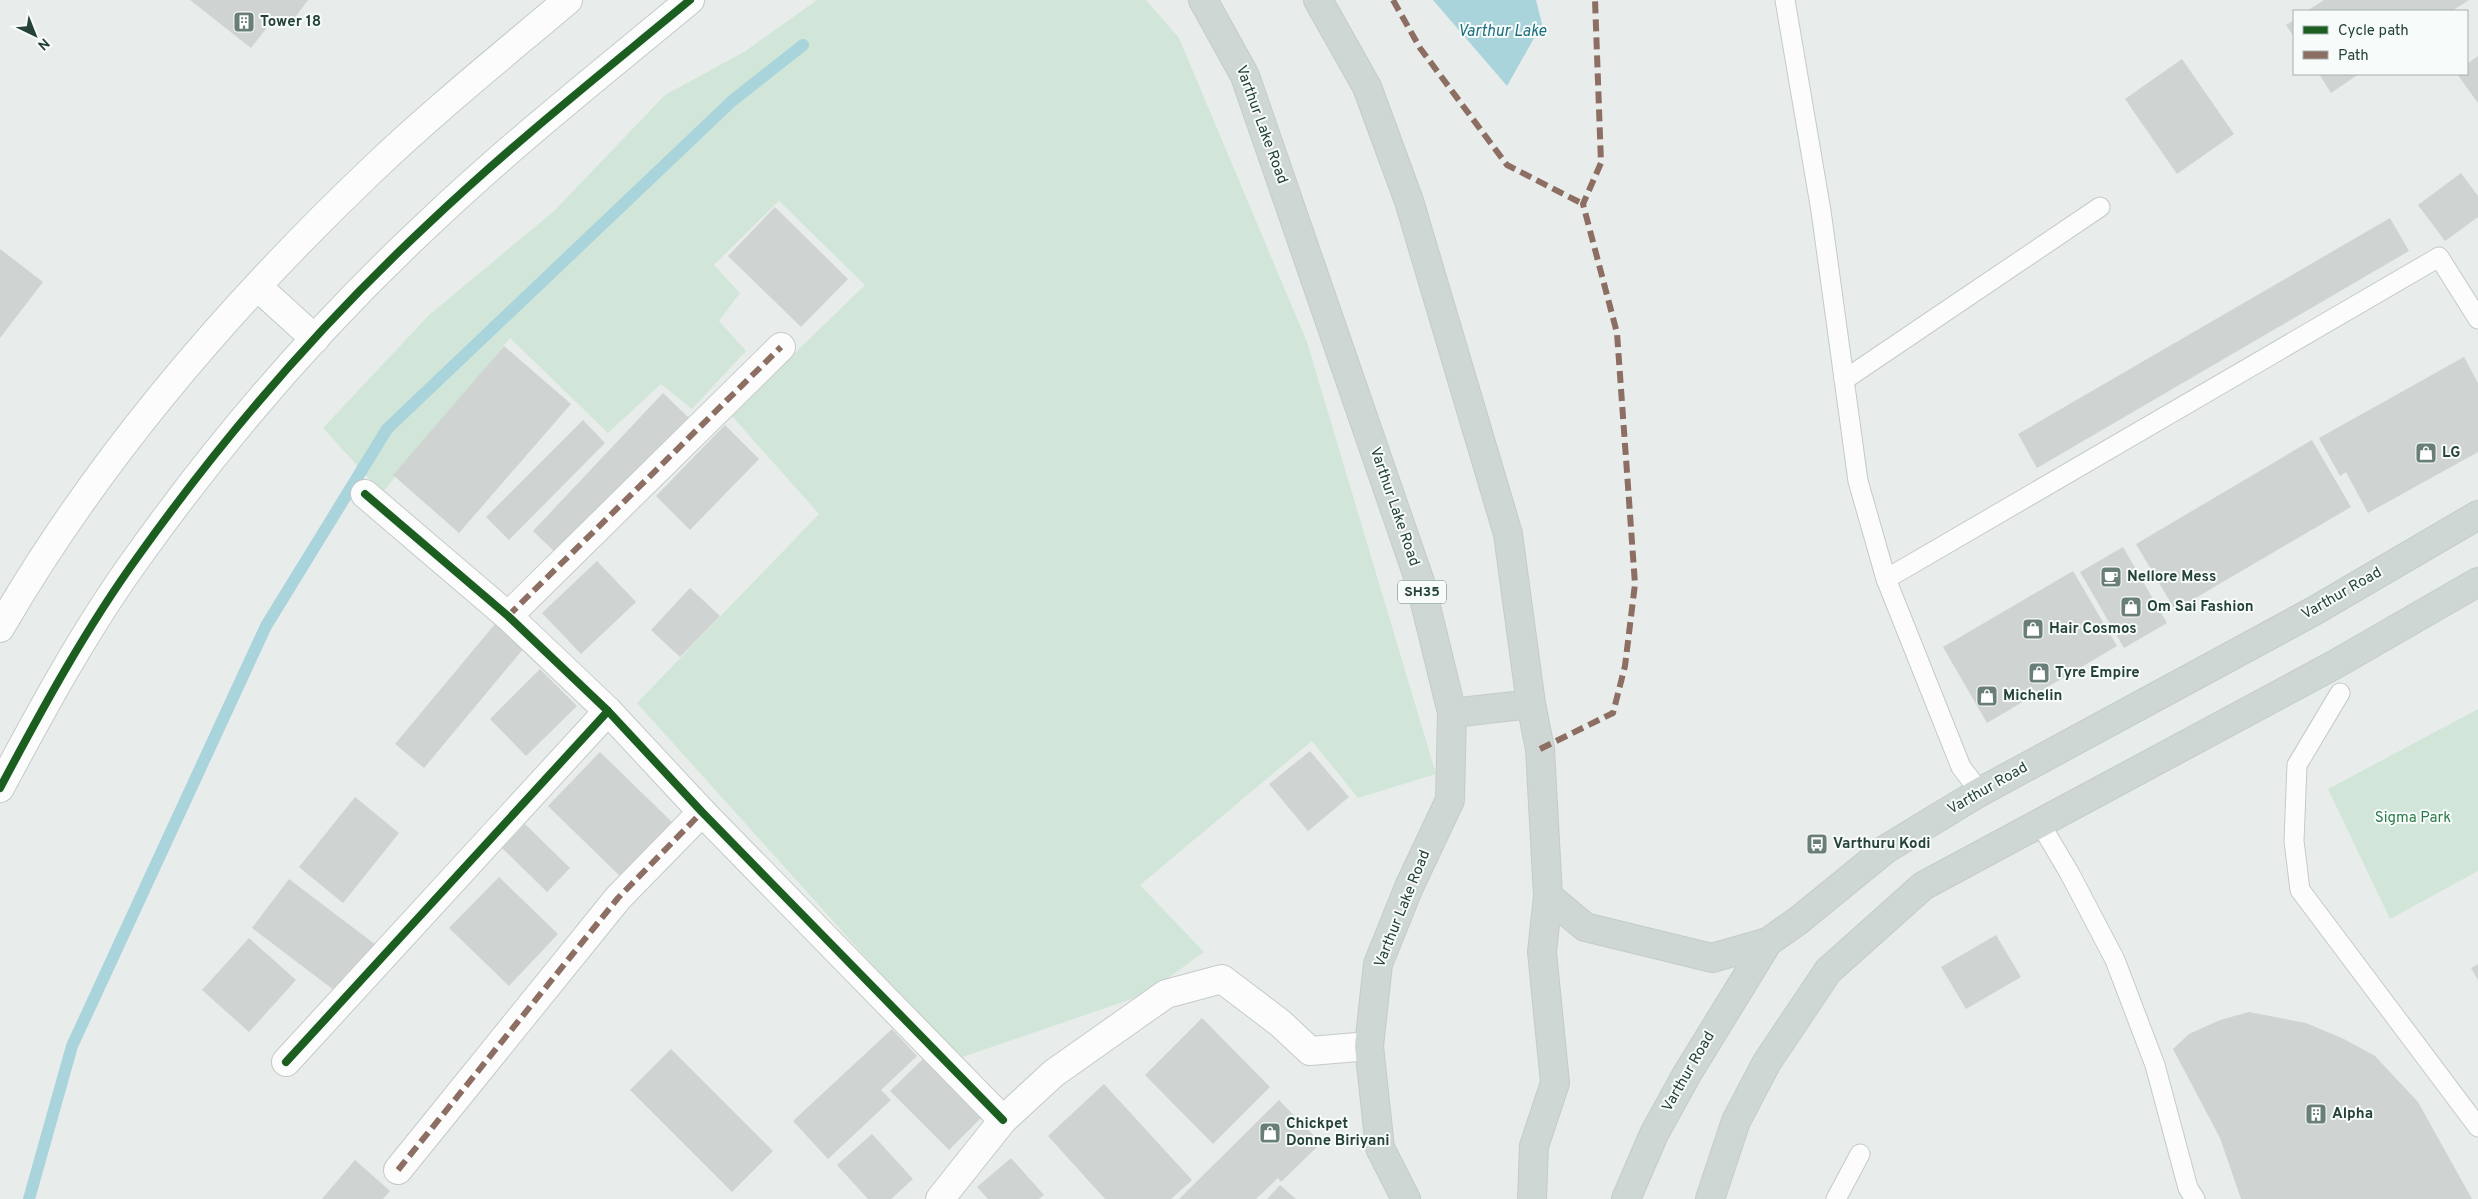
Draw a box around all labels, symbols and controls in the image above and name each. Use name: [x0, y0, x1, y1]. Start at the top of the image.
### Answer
north arrow: [10, 10, 60, 60]
building icon: Tower 18: [232, 10, 256, 34]
legend: [2293, 10, 2468, 75]
place label: Tower 18: [260, 13, 321, 32]
water label: Varthur Lake: [1458, 22, 1547, 42]
text: Cycle path: [2338, 22, 2409, 41]
text: N: [33, 34, 52, 53]
text: Path: [2338, 47, 2369, 66]
street label: Varthur Lake Road: [1231, 63, 1291, 187]
shop icon: LG: [2414, 441, 2438, 465]
place label: LG: [2442, 444, 2461, 463]
street label: Varthur Lake Road: [1365, 445, 1423, 569]
street label: Varthur Road: [2299, 563, 2385, 625]
cafe icon: Nellore Mess: [2099, 565, 2123, 589]
place label: Nellore Mess: [2127, 568, 2216, 587]
road number: SH35: [1398, 580, 1446, 604]
shop icon: Om Sai Fashion: [2119, 595, 2143, 619]
place label: Om Sai Fashion: [2147, 598, 2254, 617]
shop icon: Hair Cosmos: [2021, 617, 2045, 641]
place label: Hair Cosmos: [2049, 620, 2137, 639]
shop icon: Tyre Empire: [2027, 661, 2051, 685]
place label: Tyre Empire: [2055, 664, 2140, 683]
shop icon: Michelin: [1975, 684, 1999, 708]
place label: Michelin: [2003, 687, 2062, 706]
street label: Varthur Road: [1945, 758, 2031, 820]
park label: Sigma Park: [2375, 809, 2451, 828]
bus stop icon: Varthuru Kodi: [1805, 832, 1829, 856]
place label: Varthuru Kodi: [1833, 835, 1931, 854]
street label: Varthur Lake Road: [1371, 848, 1435, 970]
street label: Varthur Road: [1658, 1029, 1720, 1115]
building icon: Alpha: [2304, 1102, 2328, 1126]
place label: Alpha: [2332, 1105, 2373, 1124]
place label: Chickpet Donne Biriyani: [1286, 1115, 1390, 1151]
shop icon: Chickpet Donne Biriyani: [1258, 1121, 1282, 1145]

